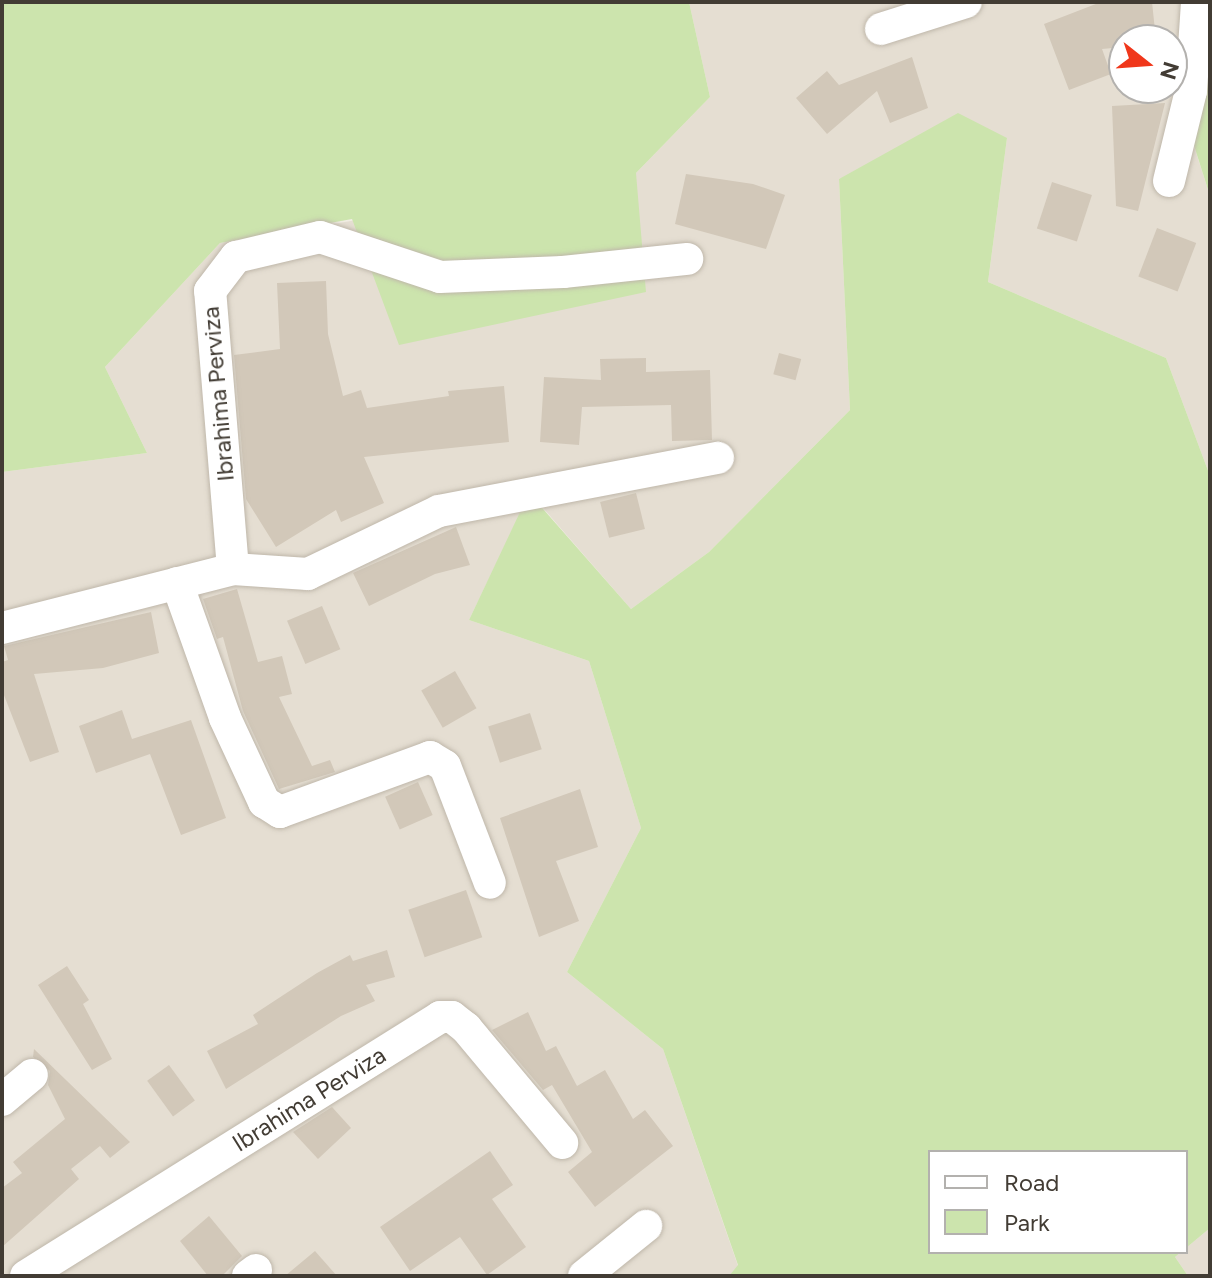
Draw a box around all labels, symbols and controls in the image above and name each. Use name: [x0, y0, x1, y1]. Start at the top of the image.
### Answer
north arrow: [1108, 24, 1188, 104]
text: N: [1154, 58, 1185, 83]
street label: Ibrahima Perviza: [196, 305, 240, 483]
street label: Ibrahima Perviza: [227, 1040, 391, 1158]
legend: [928, 1150, 1188, 1254]
text: Road: [1004, 1168, 1059, 1197]
text: Park: [1004, 1208, 1050, 1237]

